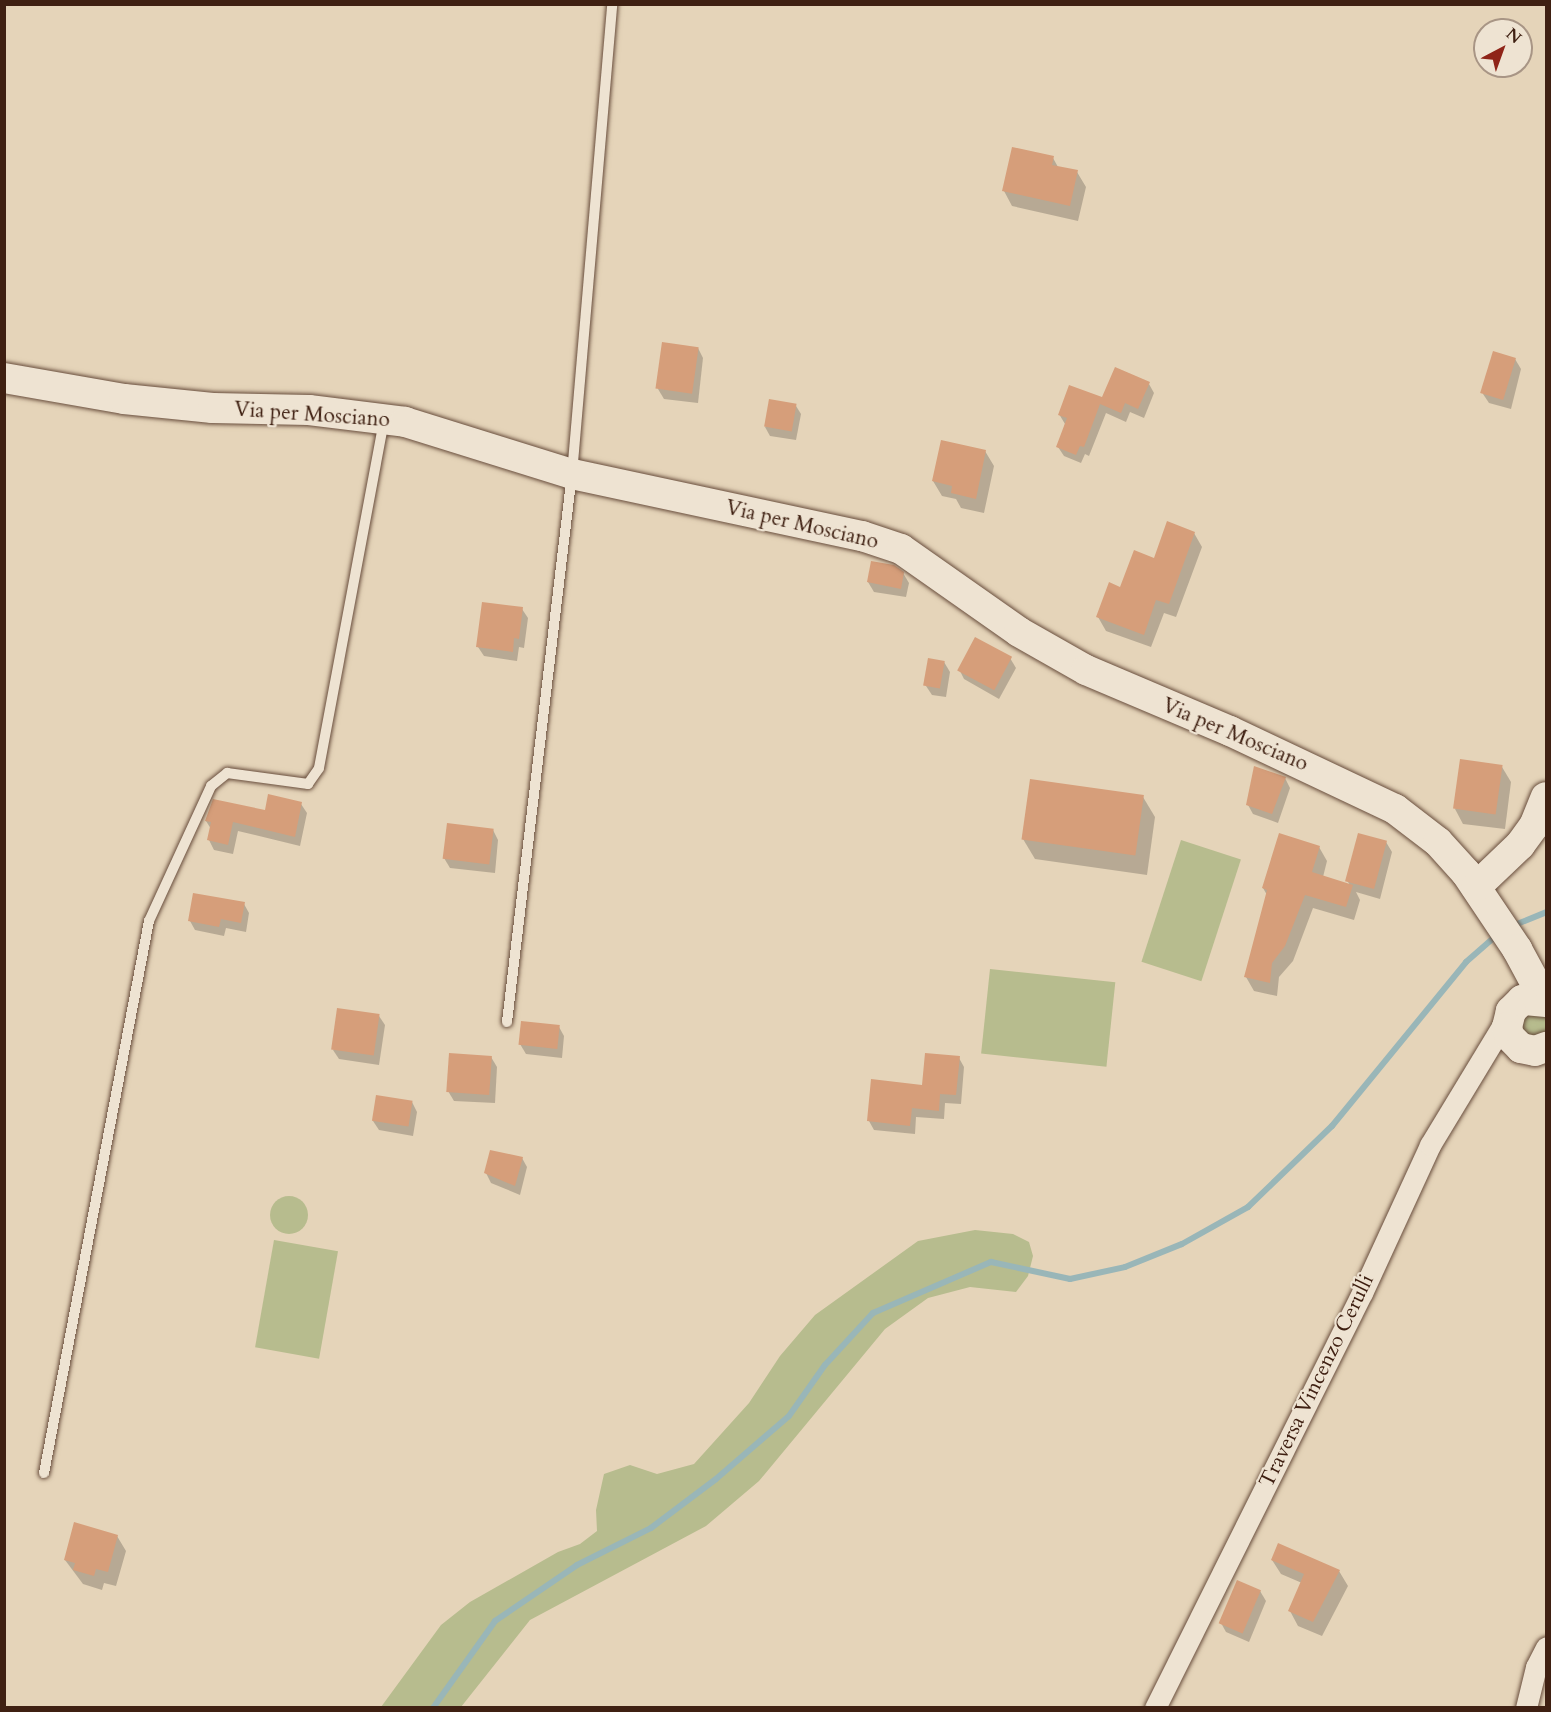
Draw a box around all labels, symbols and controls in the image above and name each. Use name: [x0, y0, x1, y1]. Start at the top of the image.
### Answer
north arrow: [1473, 18, 1533, 78]
text: N: [1501, 23, 1526, 49]
street label: Via per Mosciano: [233, 397, 391, 433]
street label: Via per Mosciano: [723, 495, 881, 555]
street label: Via per Mosciano: [1158, 693, 1312, 777]
street label: Traversa Vincenzo Cerulli: [1254, 1270, 1380, 1492]

